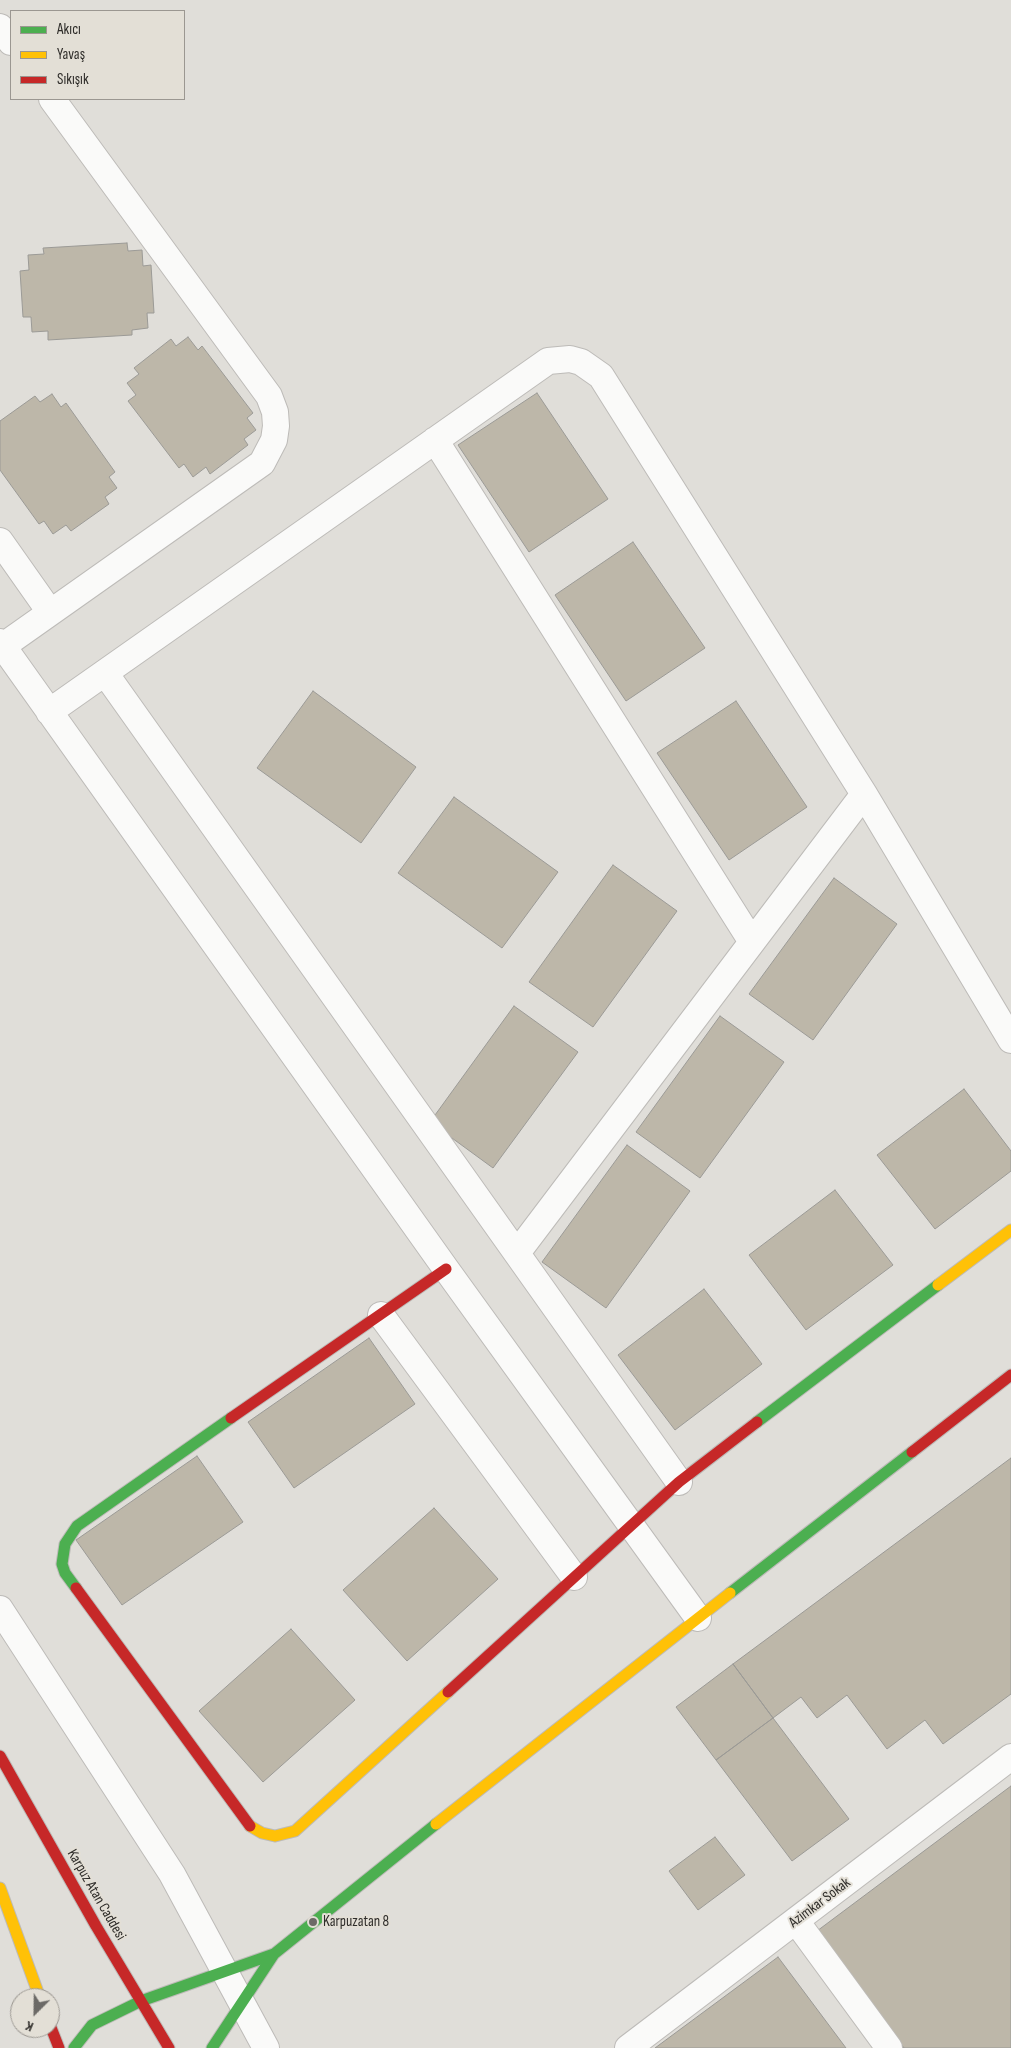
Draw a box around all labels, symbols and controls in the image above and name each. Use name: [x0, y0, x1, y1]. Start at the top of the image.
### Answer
legend: [10, 10, 185, 100]
text: Akıcı: [57, 20, 81, 39]
text: Yavaş: [57, 45, 85, 64]
text: Sıkışık: [57, 70, 89, 89]
street label: Karpuz Atan Caddesi: [63, 1846, 129, 1944]
street label: Azimkar Sokak: [786, 1874, 854, 1932]
place label: Karpuzatan 8: [323, 1913, 389, 1931]
marker: Karpuzatan 8: [307, 1916, 319, 1928]
north arrow: [10, 1988, 60, 2038]
text: K: [23, 2017, 36, 2036]

